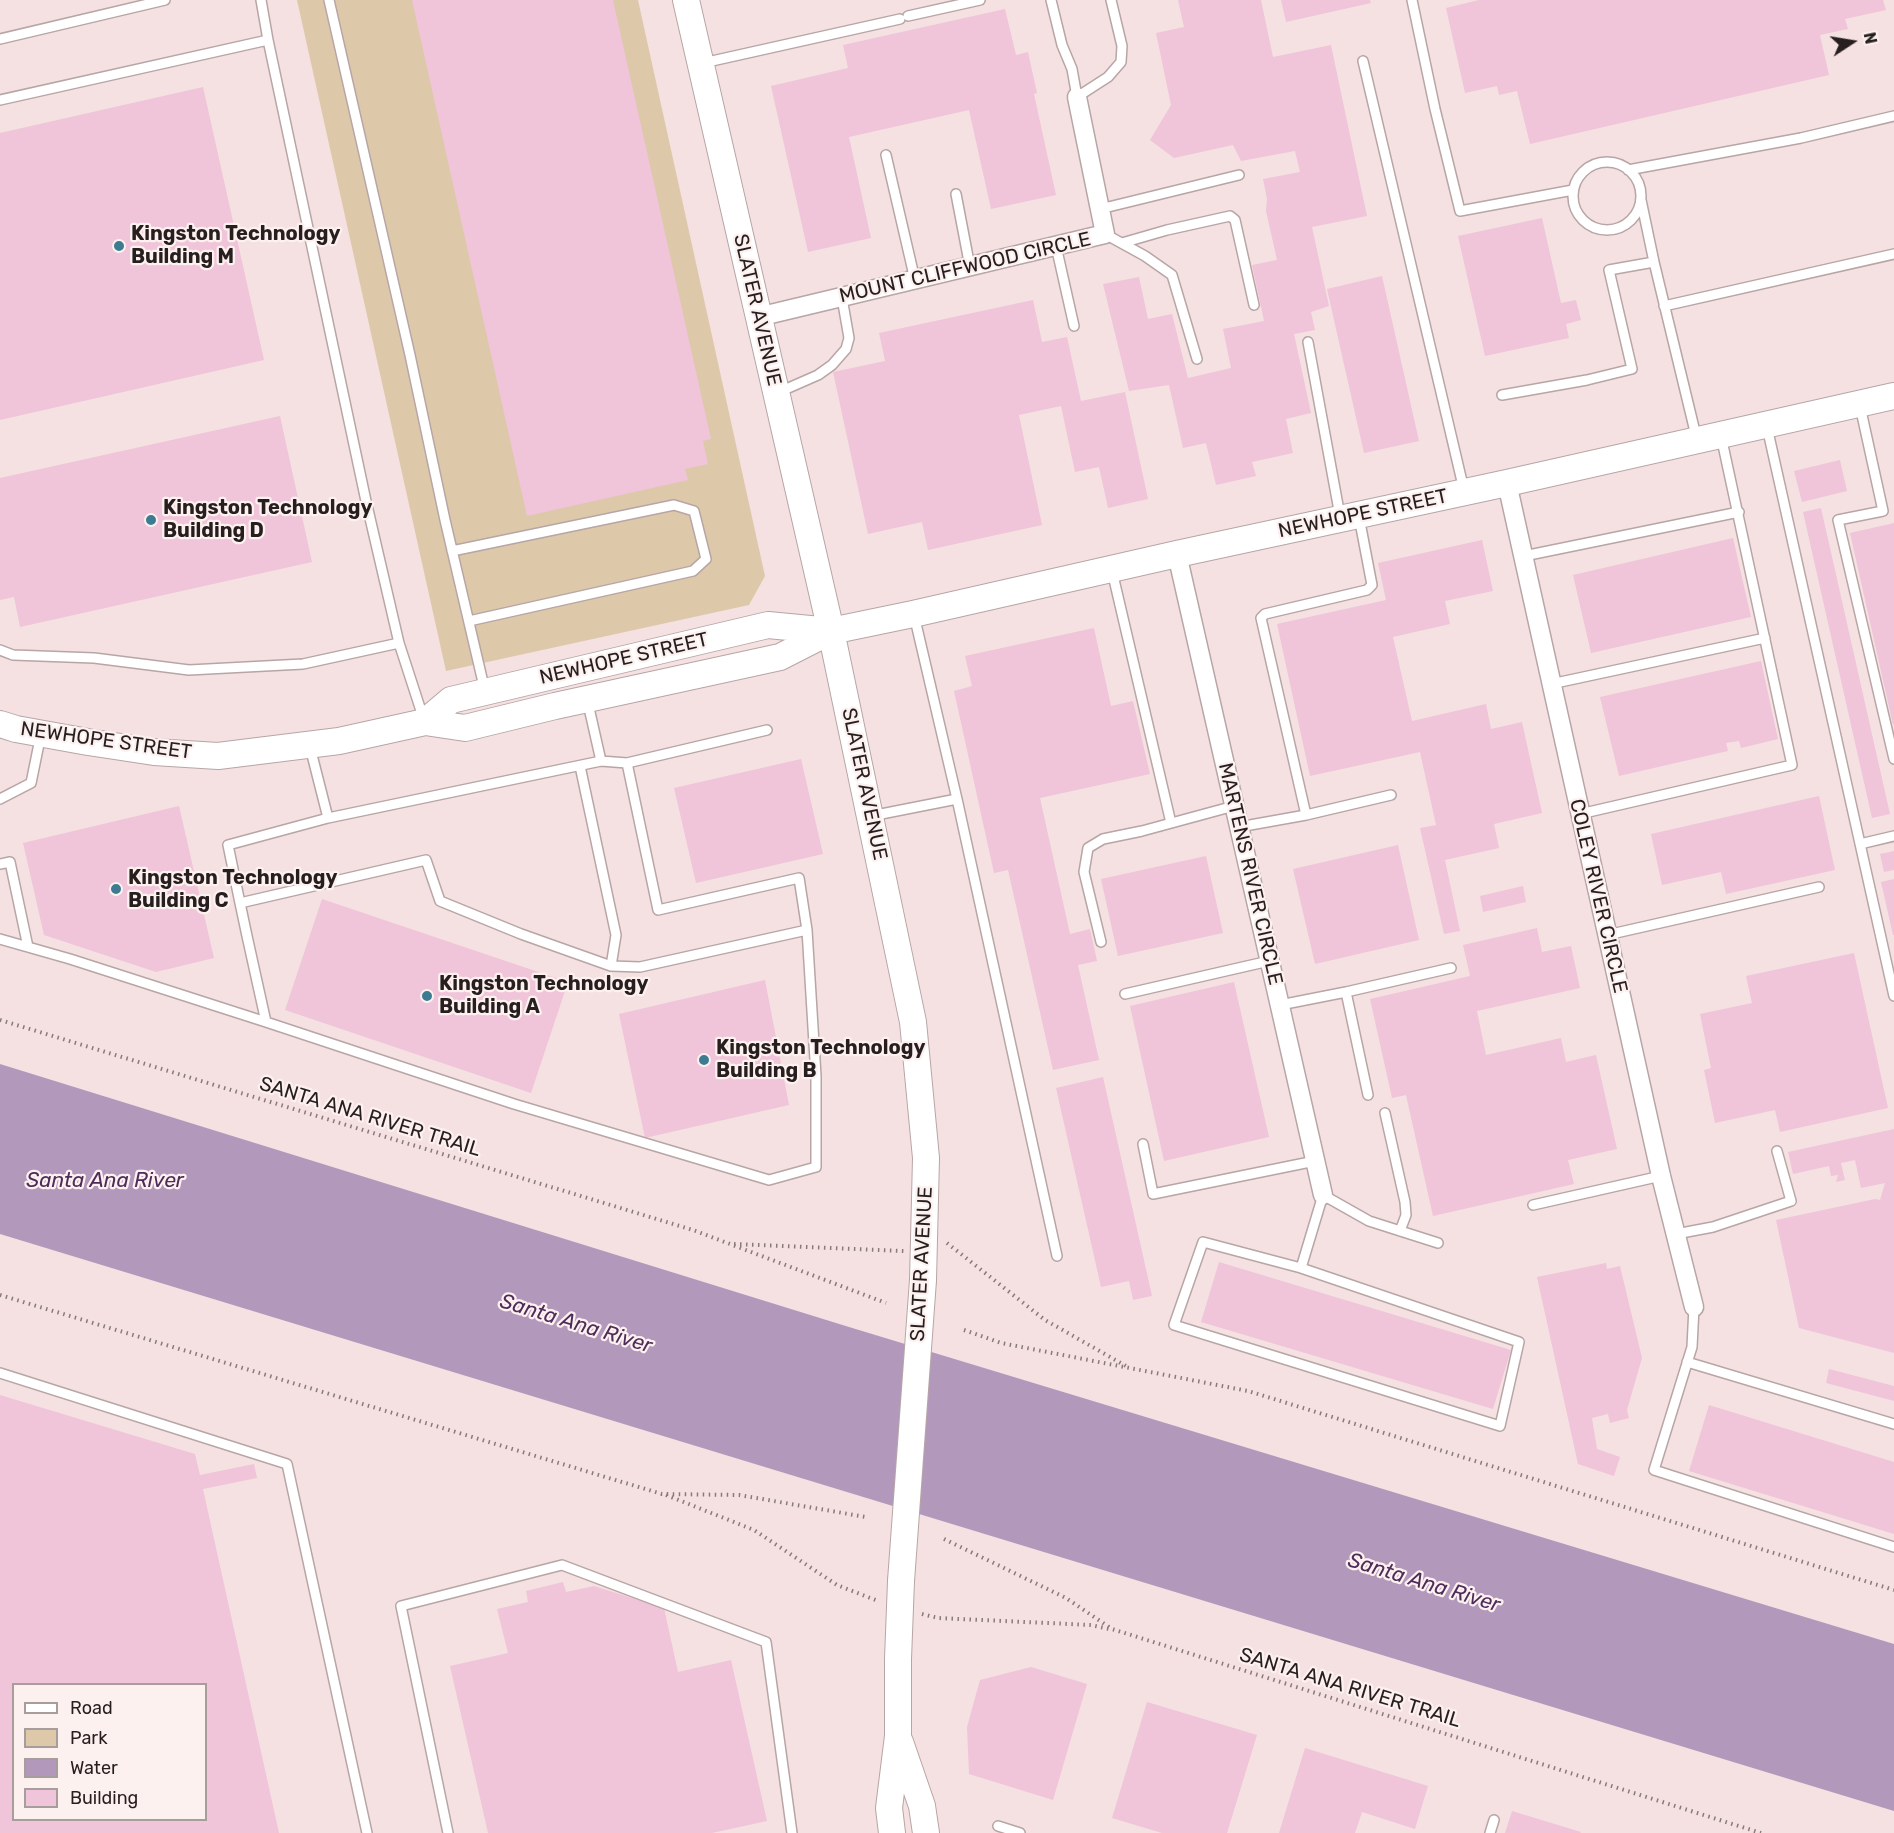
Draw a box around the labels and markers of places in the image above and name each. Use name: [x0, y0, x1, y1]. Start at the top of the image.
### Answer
place label: Kingston Technology Building M: [131, 222, 340, 269]
marker: Kingston Technology Building M: [112, 239, 126, 253]
place label: Kingston Technology Building D: [163, 496, 372, 543]
marker: Kingston Technology Building D: [144, 513, 158, 527]
place label: Kingston Technology Building C: [128, 866, 337, 913]
marker: Kingston Technology Building C: [109, 882, 123, 896]
place label: Kingston Technology Building A: [439, 972, 648, 1019]
marker: Kingston Technology Building A: [420, 989, 434, 1003]
place label: Kingston Technology Building B: [716, 1036, 925, 1083]
marker: Kingston Technology Building B: [697, 1053, 711, 1067]

